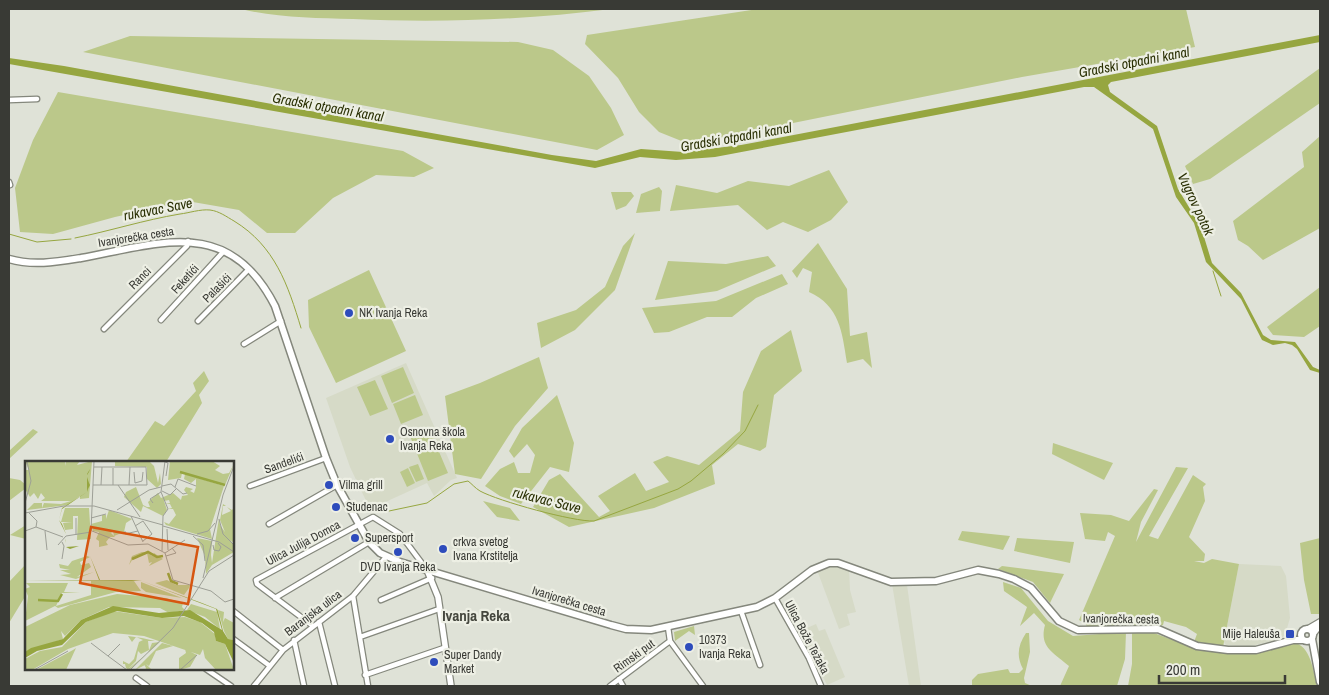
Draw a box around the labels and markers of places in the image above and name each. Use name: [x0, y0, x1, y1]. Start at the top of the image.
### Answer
place label: NK Ivanja Reka: [359, 305, 428, 321]
marker: NK Ivanja Reka: [343, 307, 355, 319]
place label: Osnovna škola Ivanja Reka: [400, 424, 466, 454]
marker: Osnovna škola Ivanja Reka: [384, 433, 396, 445]
place label: Vilma grill: [339, 477, 383, 493]
marker: Vilma grill: [323, 479, 335, 491]
place label: Studenac: [346, 499, 388, 515]
marker: Studenac: [330, 501, 342, 513]
place label: Supersport: [365, 530, 413, 546]
marker: Supersport: [349, 532, 361, 544]
place label: crkva svetog Ivana Krstitelja: [453, 534, 519, 564]
marker: crkva svetog Ivana Krstitelja: [437, 543, 449, 555]
marker: DVD Ivanja Reka: [392, 546, 404, 558]
place label: DVD Ivanja Reka: [360, 559, 436, 575]
place label: Mije Haleuša: [1223, 626, 1281, 642]
marker: Mije Haleuša: [1284, 628, 1296, 640]
place label: 10373 Ivanja Reka: [699, 632, 751, 662]
marker: 10373 Ivanja Reka: [683, 641, 695, 653]
place label: Super Dandy Market: [444, 647, 502, 677]
marker: Super Dandy Market: [428, 656, 440, 668]

